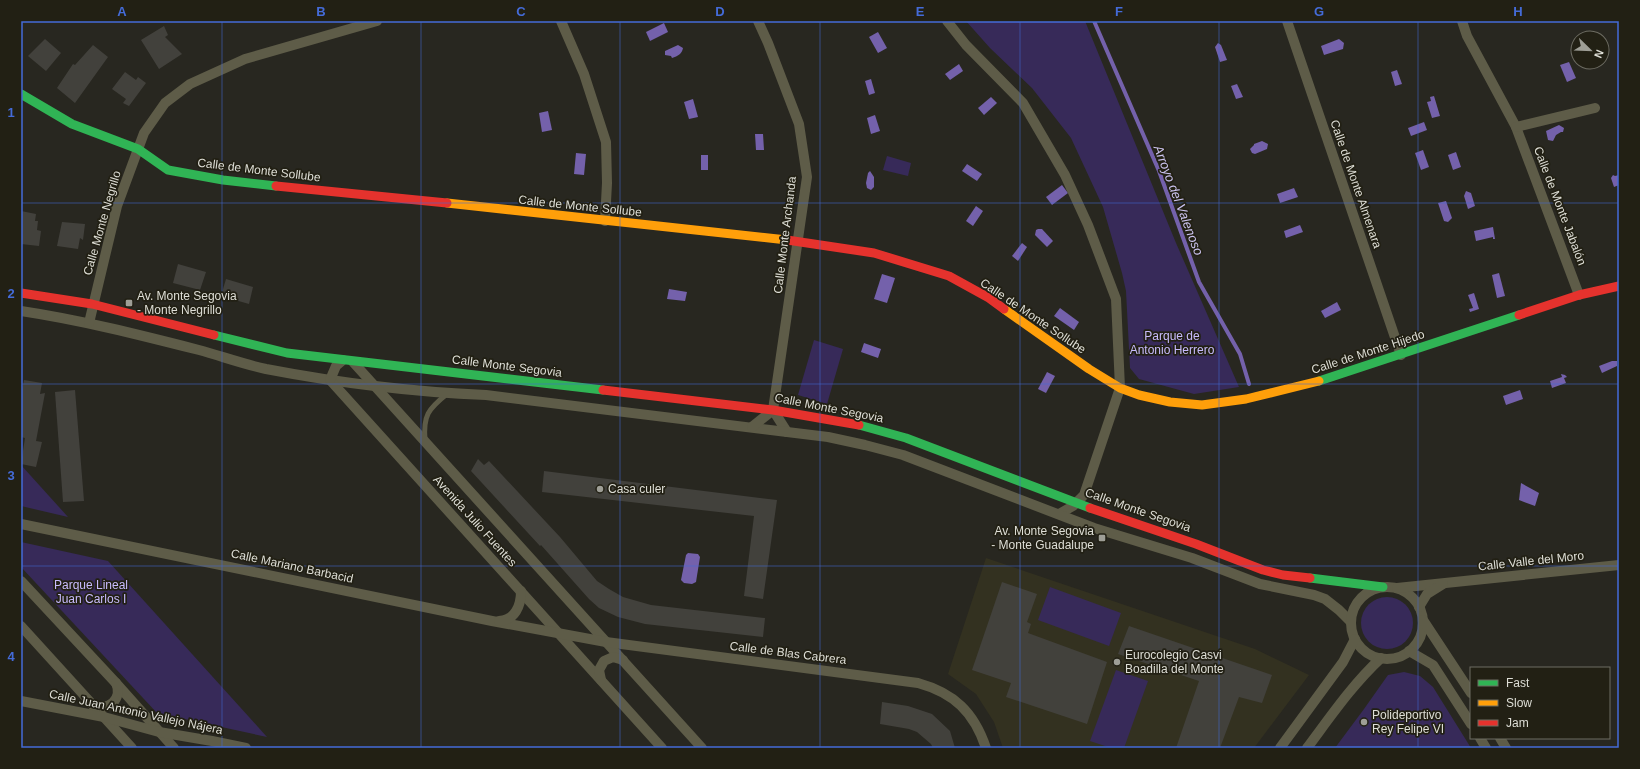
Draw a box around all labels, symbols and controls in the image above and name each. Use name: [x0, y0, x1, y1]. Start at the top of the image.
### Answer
text: A: [117, 4, 127, 19]
text: B: [316, 4, 326, 19]
text: C: [516, 4, 526, 19]
text: D: [715, 4, 725, 19]
text: E: [916, 4, 925, 19]
text: F: [1115, 4, 1123, 19]
text: G: [1314, 4, 1324, 19]
text: H: [1513, 4, 1523, 19]
north arrow: [1570, 30, 1610, 70]
text: N: [1592, 48, 1606, 60]
text: 1: [7, 105, 15, 120]
street label: Calle de Monte Almenara: [1327, 118, 1385, 250]
water label: Arroyo del Valenoso: [1150, 142, 1206, 257]
street label: Calle de Monte Jabalón: [1531, 145, 1589, 267]
street label: Calle de Monte Sollube: [197, 155, 322, 185]
street label: Calle Monte Negrillo: [80, 169, 124, 277]
street label: Calle Monte Archanda: [771, 175, 799, 294]
street label: Calle de Monte Sollube: [518, 193, 643, 219]
street label: Calle de Monte Sollube: [978, 276, 1089, 357]
text: 2: [7, 286, 15, 301]
place label: Av. Monte Segovia - Monte Negrillo: [137, 289, 237, 317]
marker: Av. Monte Segovia - Monte Negrillo: [124, 298, 134, 308]
street label: Calle de Monte Hijedo: [1310, 327, 1427, 377]
park label: Parque de Antonio Herrero: [1130, 329, 1215, 357]
street label: Calle Monte Segovia: [451, 352, 563, 380]
street label: Calle Monte Segovia: [773, 391, 885, 425]
text: 3: [7, 468, 15, 483]
street label: Avenida Julio Fuentes: [430, 473, 520, 569]
place label: Casa culer: [608, 482, 665, 496]
marker: Casa culer: [595, 484, 605, 494]
street label: Calle Monte Segovia: [1083, 485, 1193, 535]
place label: Av. Monte Segovia - Monte Guadalupe: [991, 524, 1094, 552]
marker: Av. Monte Segovia - Monte Guadalupe: [1097, 533, 1107, 543]
street label: Calle Mariano Barbacid: [230, 546, 354, 586]
street label: Calle Valle del Moro: [1477, 548, 1585, 574]
park label: Parque Lineal Juan Carlos I: [54, 578, 128, 606]
street label: Calle de Blas Cabrera: [729, 639, 847, 667]
place label: Eurocolegio Casvi Boadilla del Monte: [1125, 648, 1224, 676]
text: 4: [7, 649, 15, 664]
marker: Eurocolegio Casvi Boadilla del Monte: [1112, 657, 1122, 667]
legend: [1470, 667, 1610, 739]
text: Fast: [1506, 676, 1530, 690]
street label: Calle Juan Antonio Vallejo Nájera: [48, 687, 224, 737]
text: Slow: [1506, 696, 1532, 710]
place label: Polideportivo Rey Felipe VI: [1372, 708, 1444, 736]
text: Jam: [1506, 716, 1529, 730]
marker: Polideportivo Rey Felipe VI: [1359, 717, 1369, 727]

